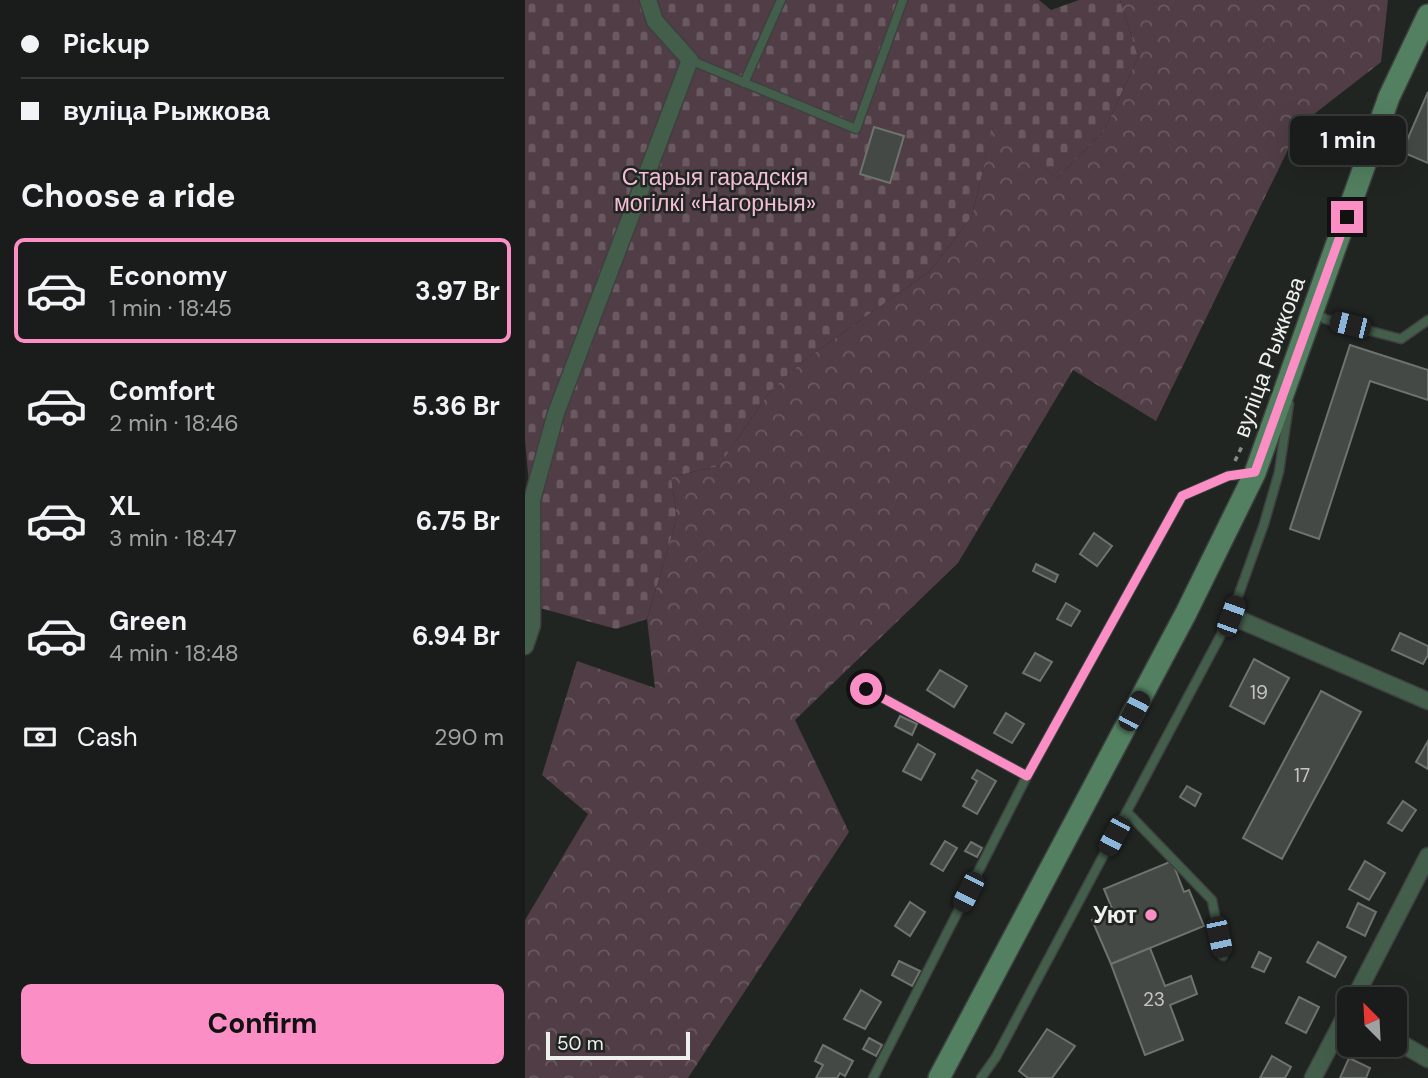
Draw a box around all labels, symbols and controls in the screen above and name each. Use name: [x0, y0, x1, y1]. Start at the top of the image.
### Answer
text: Pickup: [63, 27, 150, 61]
text: вуліца Рыжкова: [63, 94, 270, 128]
callout: 1 min: [1289, 116, 1405, 164]
text: 1 min: [1320, 125, 1376, 155]
park label: Старыя гарадскія могілкі «Нагорныя»: [614, 162, 816, 218]
text: Choose a ride: [21, 175, 236, 217]
route end: [1331, 201, 1363, 233]
icon: car: [25, 259, 88, 322]
text: Economy: [109, 259, 227, 293]
street label: вуліца Рыжкова: [1226, 273, 1312, 441]
text: 3.97 Br: [415, 274, 500, 308]
text: 1 min · 18:45: [109, 293, 232, 323]
car: [1328, 310, 1373, 340]
icon: car: [25, 374, 88, 437]
text: Comfort: [109, 374, 215, 408]
text: 5.36 Br: [412, 389, 500, 423]
text: 2 min · 18:46: [109, 408, 239, 438]
icon: car: [25, 489, 88, 552]
text: XL: [109, 489, 141, 523]
text: 6.75 Br: [416, 504, 500, 538]
text: 3 min · 18:47: [109, 523, 237, 553]
car: [1214, 593, 1249, 639]
icon: car: [25, 604, 88, 667]
text: Green: [109, 604, 187, 638]
text: 6.94 Br: [412, 619, 500, 653]
text: 4 min · 18:48: [109, 638, 239, 668]
route start: [850, 673, 882, 705]
house number: 19: [1250, 680, 1268, 705]
car: [1115, 688, 1154, 734]
icon: cash: [21, 718, 59, 756]
text: Cash: [77, 720, 138, 754]
text: 290 m: [434, 722, 504, 752]
house number: 17: [1294, 763, 1310, 788]
car: [1095, 813, 1134, 859]
car: [950, 869, 987, 915]
place label: Уют: [1093, 900, 1137, 930]
marker: Уют: [1143, 907, 1159, 923]
car: [1205, 914, 1234, 960]
button: Confirm: [21, 984, 504, 1064]
house number: 23: [1143, 987, 1165, 1012]
north arrow: [1337, 987, 1407, 1057]
map controls: [1337, 987, 1407, 1057]
scale bar: [546, 1029, 689, 1061]
text: 50 m: [557, 1031, 604, 1056]

